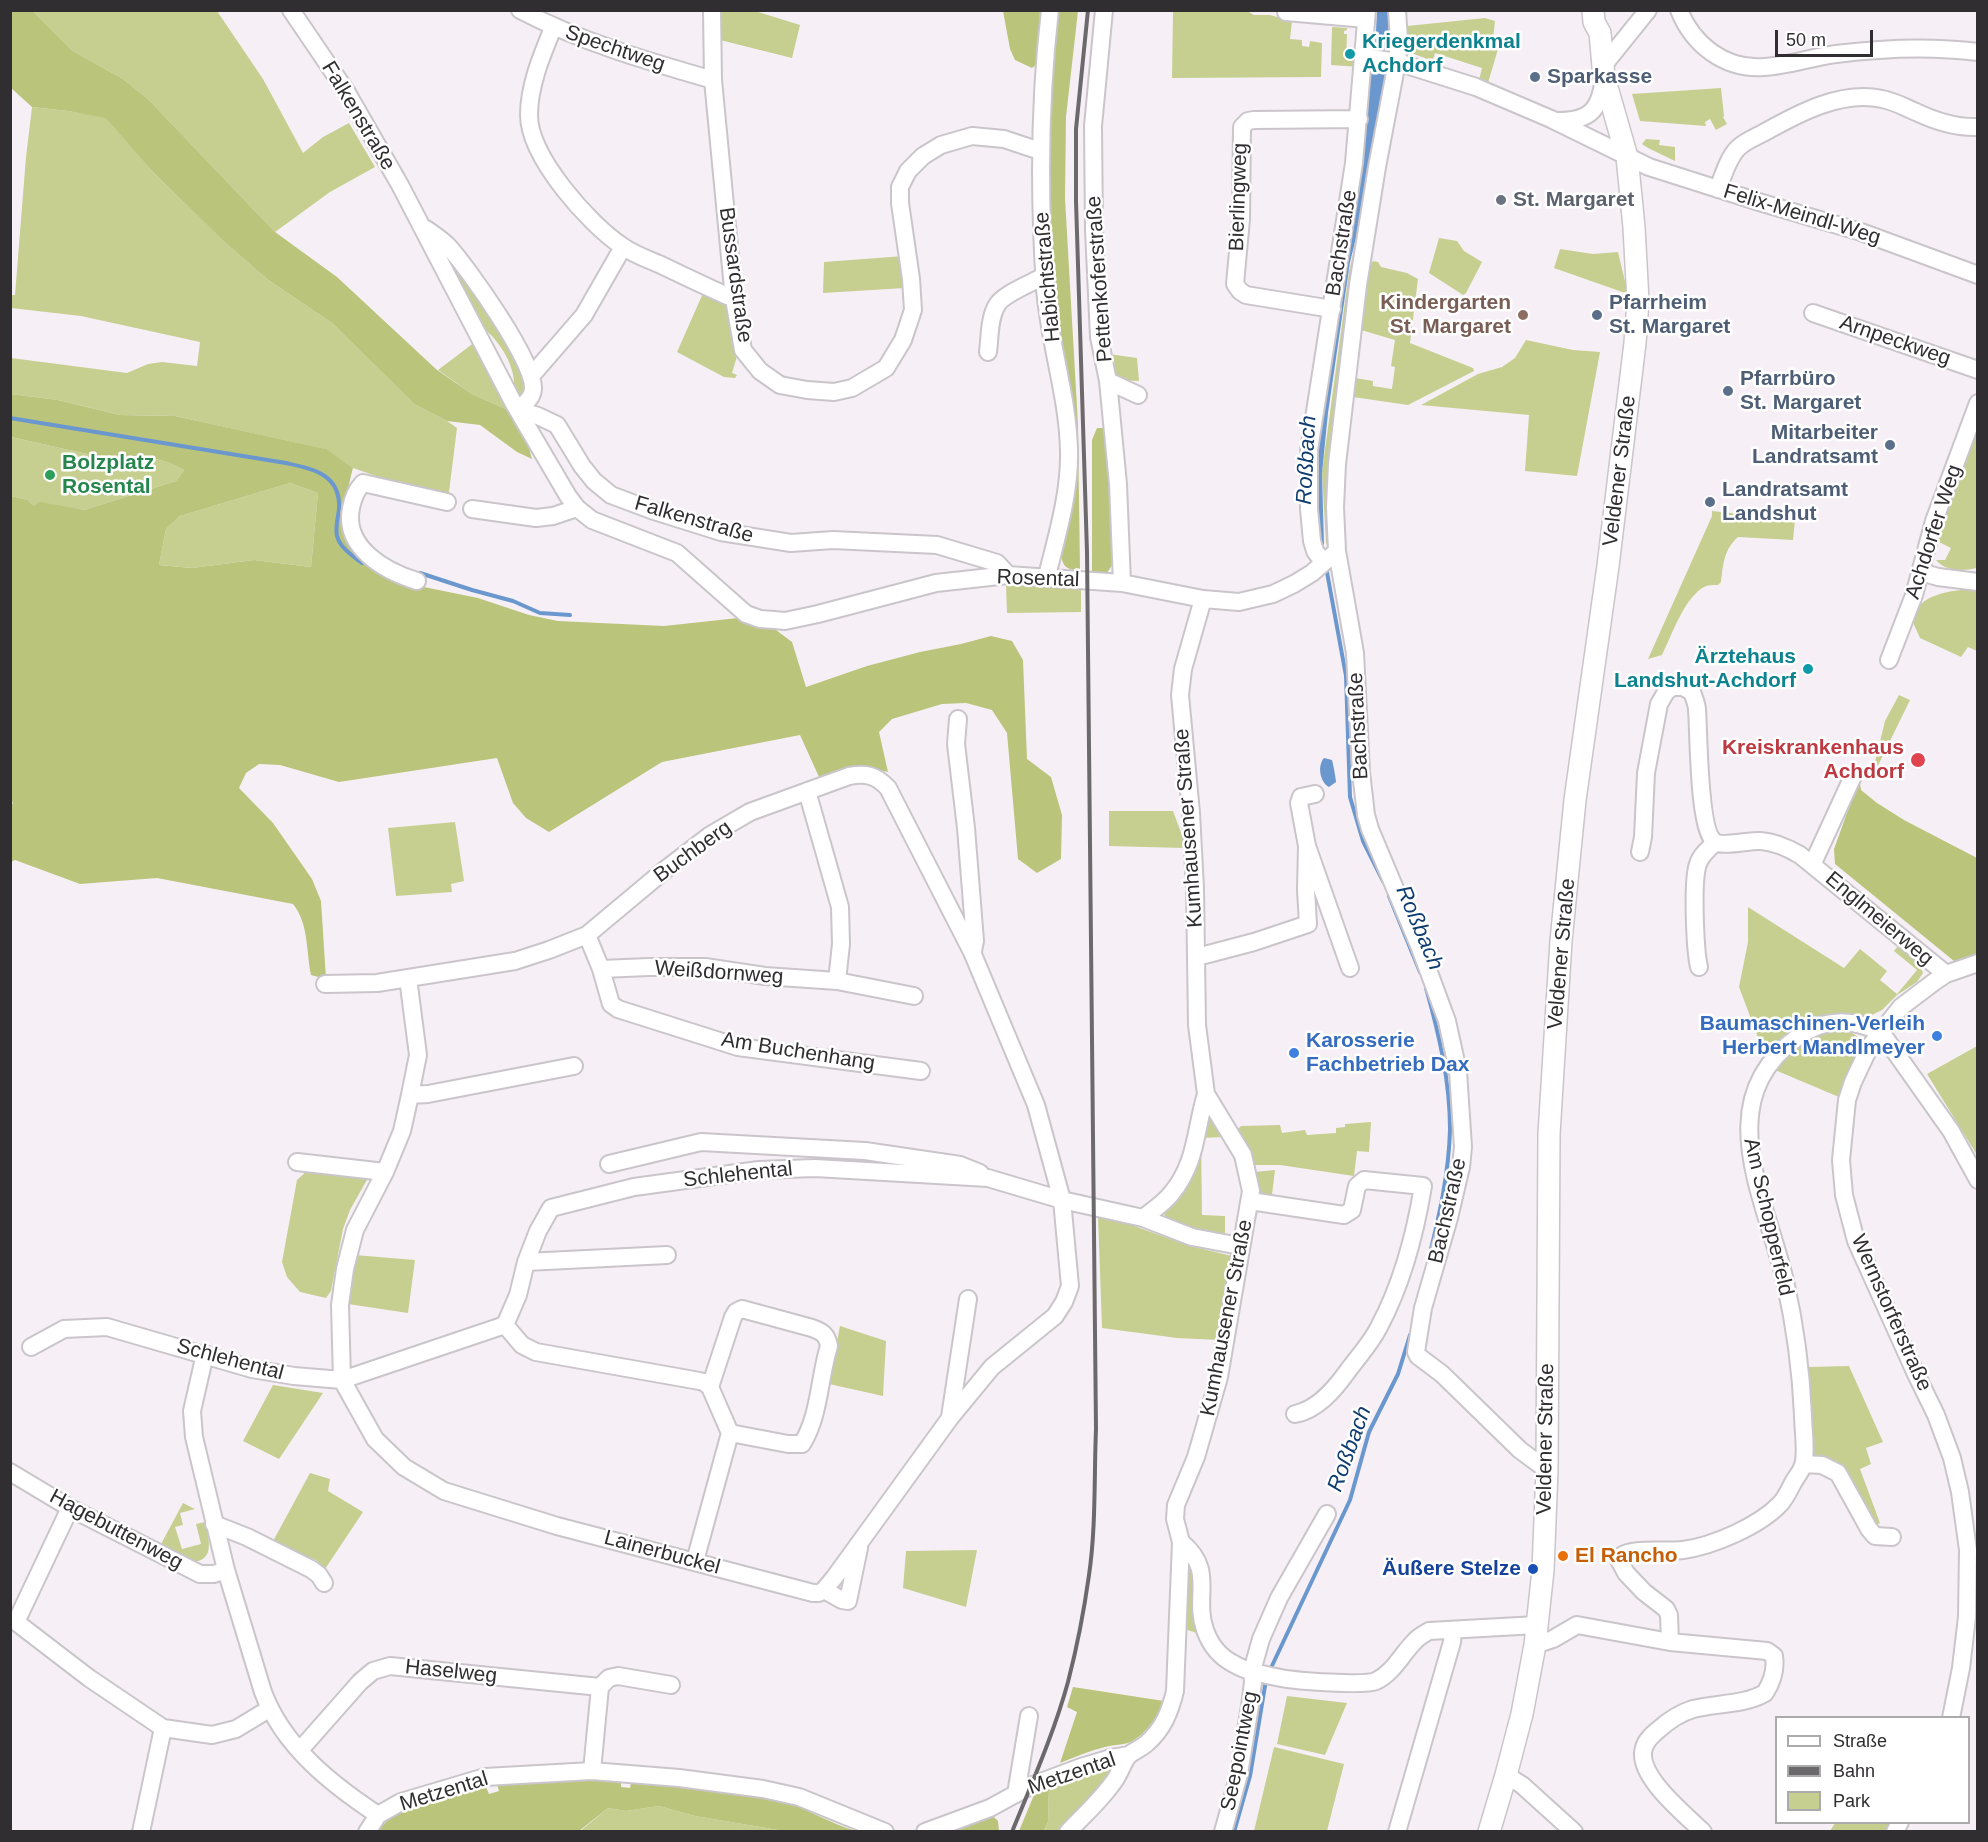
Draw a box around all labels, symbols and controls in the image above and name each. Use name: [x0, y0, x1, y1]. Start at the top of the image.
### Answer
scale bar: [1778, 18, 1876, 56]
street label: Spechtweg: [562, 20, 668, 78]
place label: Kriegerdenkmal Achdorf: [1362, 29, 1521, 79]
text: 50 m: [1786, 30, 1826, 50]
marker: Kriegerdenkmal Achdorf: [1343, 47, 1357, 61]
street label: Falkenstraße: [316, 57, 400, 175]
place label: Sparkasse: [1547, 64, 1652, 90]
marker: Sparkasse: [1528, 70, 1542, 84]
street label: Bierlingweg: [1225, 142, 1253, 252]
street label: Felix-Meindl-Weg: [1720, 179, 1884, 251]
place label: St. Margaret: [1513, 187, 1634, 213]
street label: Bachstraße: [1321, 188, 1363, 298]
marker: St. Margaret: [1494, 193, 1508, 207]
street label: Pettenkoferstraße: [1082, 195, 1118, 363]
street label: Bussardstraße: [713, 206, 757, 344]
street label: Habichtstraße: [1030, 211, 1066, 343]
place label: Kindergarten St. Margaret: [1380, 290, 1511, 340]
place label: Pfarrheim St. Margaret: [1609, 290, 1730, 340]
marker: Kindergarten St. Margaret: [1516, 308, 1530, 322]
marker: Pfarrheim St. Margaret: [1590, 308, 1604, 322]
street label: Arnpeckweg: [1836, 310, 1954, 372]
place label: Pfarrbüro St. Margaret: [1740, 366, 1861, 416]
marker: Pfarrbüro St. Margaret: [1721, 384, 1735, 398]
street label: Veldener Straße: [1598, 394, 1642, 548]
water label: Roßbach: [1291, 415, 1323, 505]
place label: Mitarbeiter Landratsamt: [1752, 420, 1878, 470]
marker: Mitarbeiter Landratsamt: [1883, 438, 1897, 452]
place label: Bolzplatz Rosental: [62, 450, 154, 500]
street label: Achdorfer Weg: [1900, 462, 1968, 602]
marker: Bolzplatz Rosental: [43, 468, 57, 482]
place label: Landratsamt Landshut: [1722, 477, 1848, 527]
street label: Falkenstraße: [632, 491, 756, 549]
marker: Landratsamt Landshut: [1703, 495, 1717, 509]
street label: Rosental: [996, 565, 1080, 593]
place label: Ärztehaus Landshut-Achdorf: [1614, 644, 1796, 694]
marker: Ärztehaus Landshut-Achdorf: [1801, 662, 1815, 676]
street label: Bachstraße: [1344, 672, 1374, 780]
street label: Kumhausener Straße: [1169, 728, 1209, 928]
place label: Kreiskrankenhaus Achdorf: [1722, 735, 1904, 785]
marker: Kreiskrankenhaus Achdorf: [1909, 751, 1927, 769]
street label: Buchberg: [649, 815, 737, 889]
street label: Englmeierweg: [1820, 867, 1938, 971]
street label: Veldener Straße: [1543, 877, 1581, 1031]
water label: Roßbach: [1389, 882, 1449, 974]
street label: Weißdornweg: [654, 956, 784, 990]
place label: Baumaschinen-Verleih Herbert Mandlmeyer: [1700, 1011, 1925, 1061]
street label: Am Buchenhang: [719, 1027, 877, 1077]
place label: Karosserie Fachbetrieb Dax: [1306, 1028, 1469, 1078]
marker: Baumaschinen-Verleih Herbert Mandlmeyer: [1930, 1029, 1944, 1043]
marker: Karosserie Fachbetrieb Dax: [1287, 1046, 1301, 1060]
street label: Am Schopperfeld: [1738, 1136, 1798, 1298]
street label: Bachstraße: [1424, 1156, 1472, 1266]
street label: Schlehental: [682, 1157, 794, 1193]
street label: Kumhausener Straße: [1196, 1218, 1258, 1418]
street label: Wernstorferstraße: [1845, 1231, 1937, 1395]
street label: Schlehental: [174, 1334, 286, 1386]
street label: Veldener Straße: [1532, 1363, 1560, 1515]
water label: Roßbach: [1322, 1403, 1378, 1495]
street label: Hagebuttenweg: [45, 1484, 187, 1576]
street label: Lainerbuckel: [601, 1525, 723, 1581]
place label: El Rancho: [1575, 1543, 1678, 1569]
marker: El Rancho: [1556, 1549, 1570, 1563]
place label: Äußere Stelze: [1382, 1556, 1521, 1582]
marker: Äußere Stelze: [1526, 1562, 1540, 1576]
street label: Haselweg: [404, 1655, 498, 1689]
street label: Seepointweg: [1216, 1689, 1264, 1813]
legend: [1775, 1716, 1970, 1824]
text: Straße: [1833, 1731, 1887, 1751]
street label: Metzental: [1025, 1747, 1119, 1801]
text: Bahn: [1833, 1761, 1875, 1781]
street label: Metzental: [397, 1767, 491, 1817]
text: Park: [1833, 1791, 1870, 1811]

